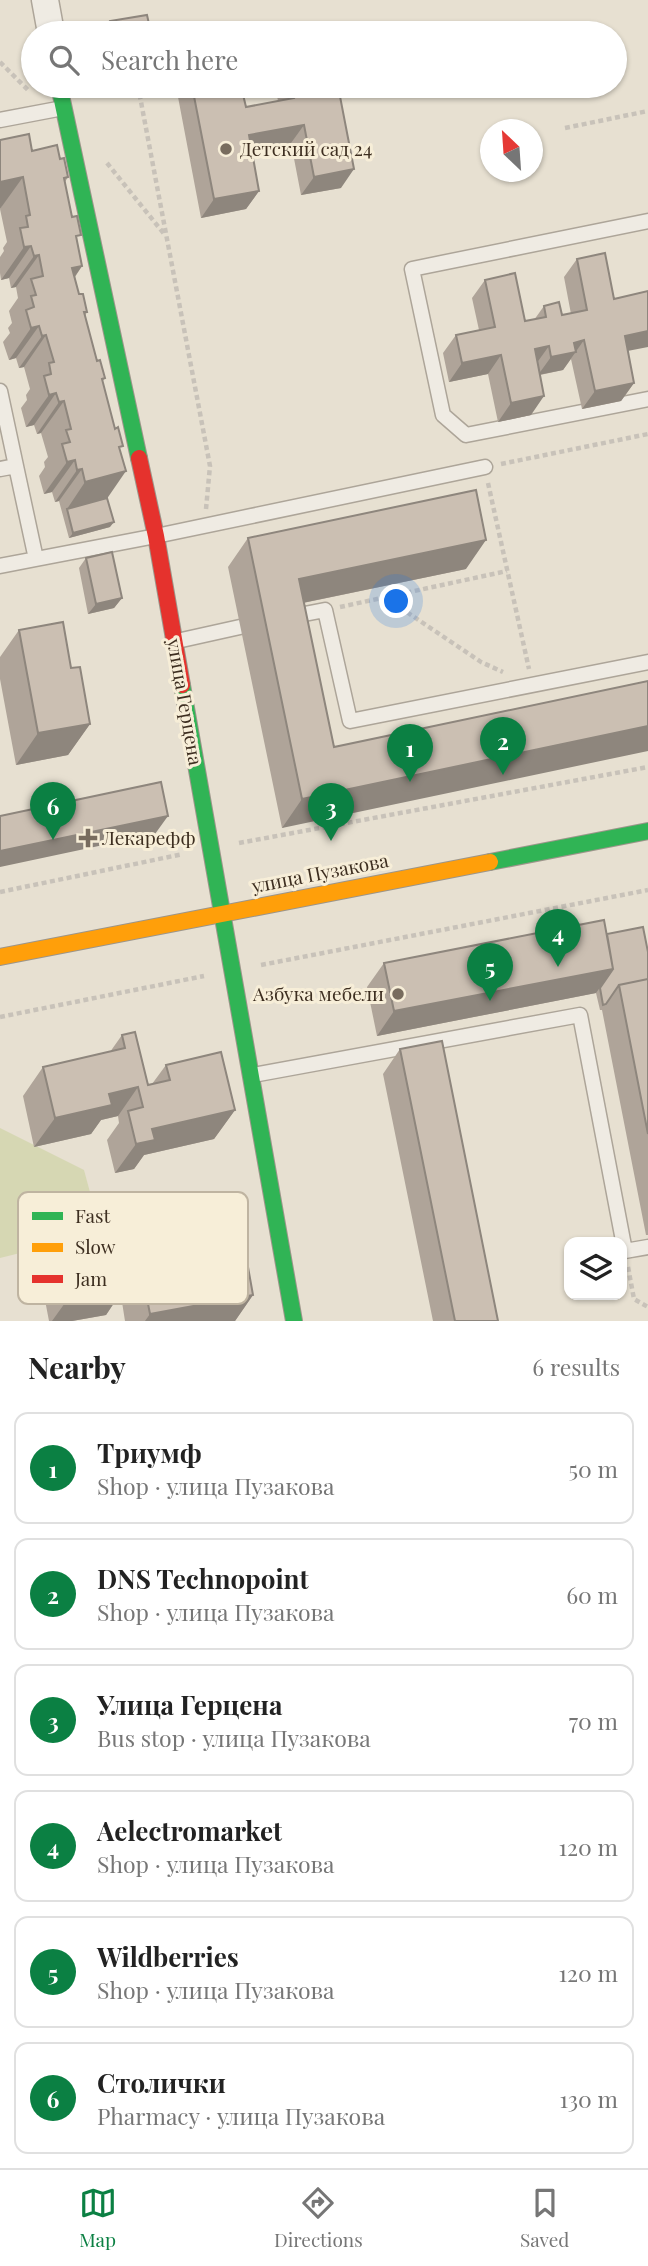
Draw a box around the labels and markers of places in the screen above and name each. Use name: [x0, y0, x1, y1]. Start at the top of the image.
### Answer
place label: Детский сад 24: [240, 135, 372, 161]
marker: Детский сад 24: [218, 141, 234, 157]
pin: 2: [480, 717, 526, 775]
pin: 1: [387, 724, 433, 782]
pin: 6: [30, 782, 76, 840]
pin: 3: [308, 783, 354, 841]
place label: Лекарефф: [101, 824, 196, 850]
marker: Лекарефф: [80, 830, 96, 846]
pin: 4: [535, 909, 581, 967]
pin: 5: [467, 943, 513, 1001]
place label: Азбука мебели: [252, 980, 384, 1006]
marker: Азбука мебели: [390, 986, 406, 1002]

